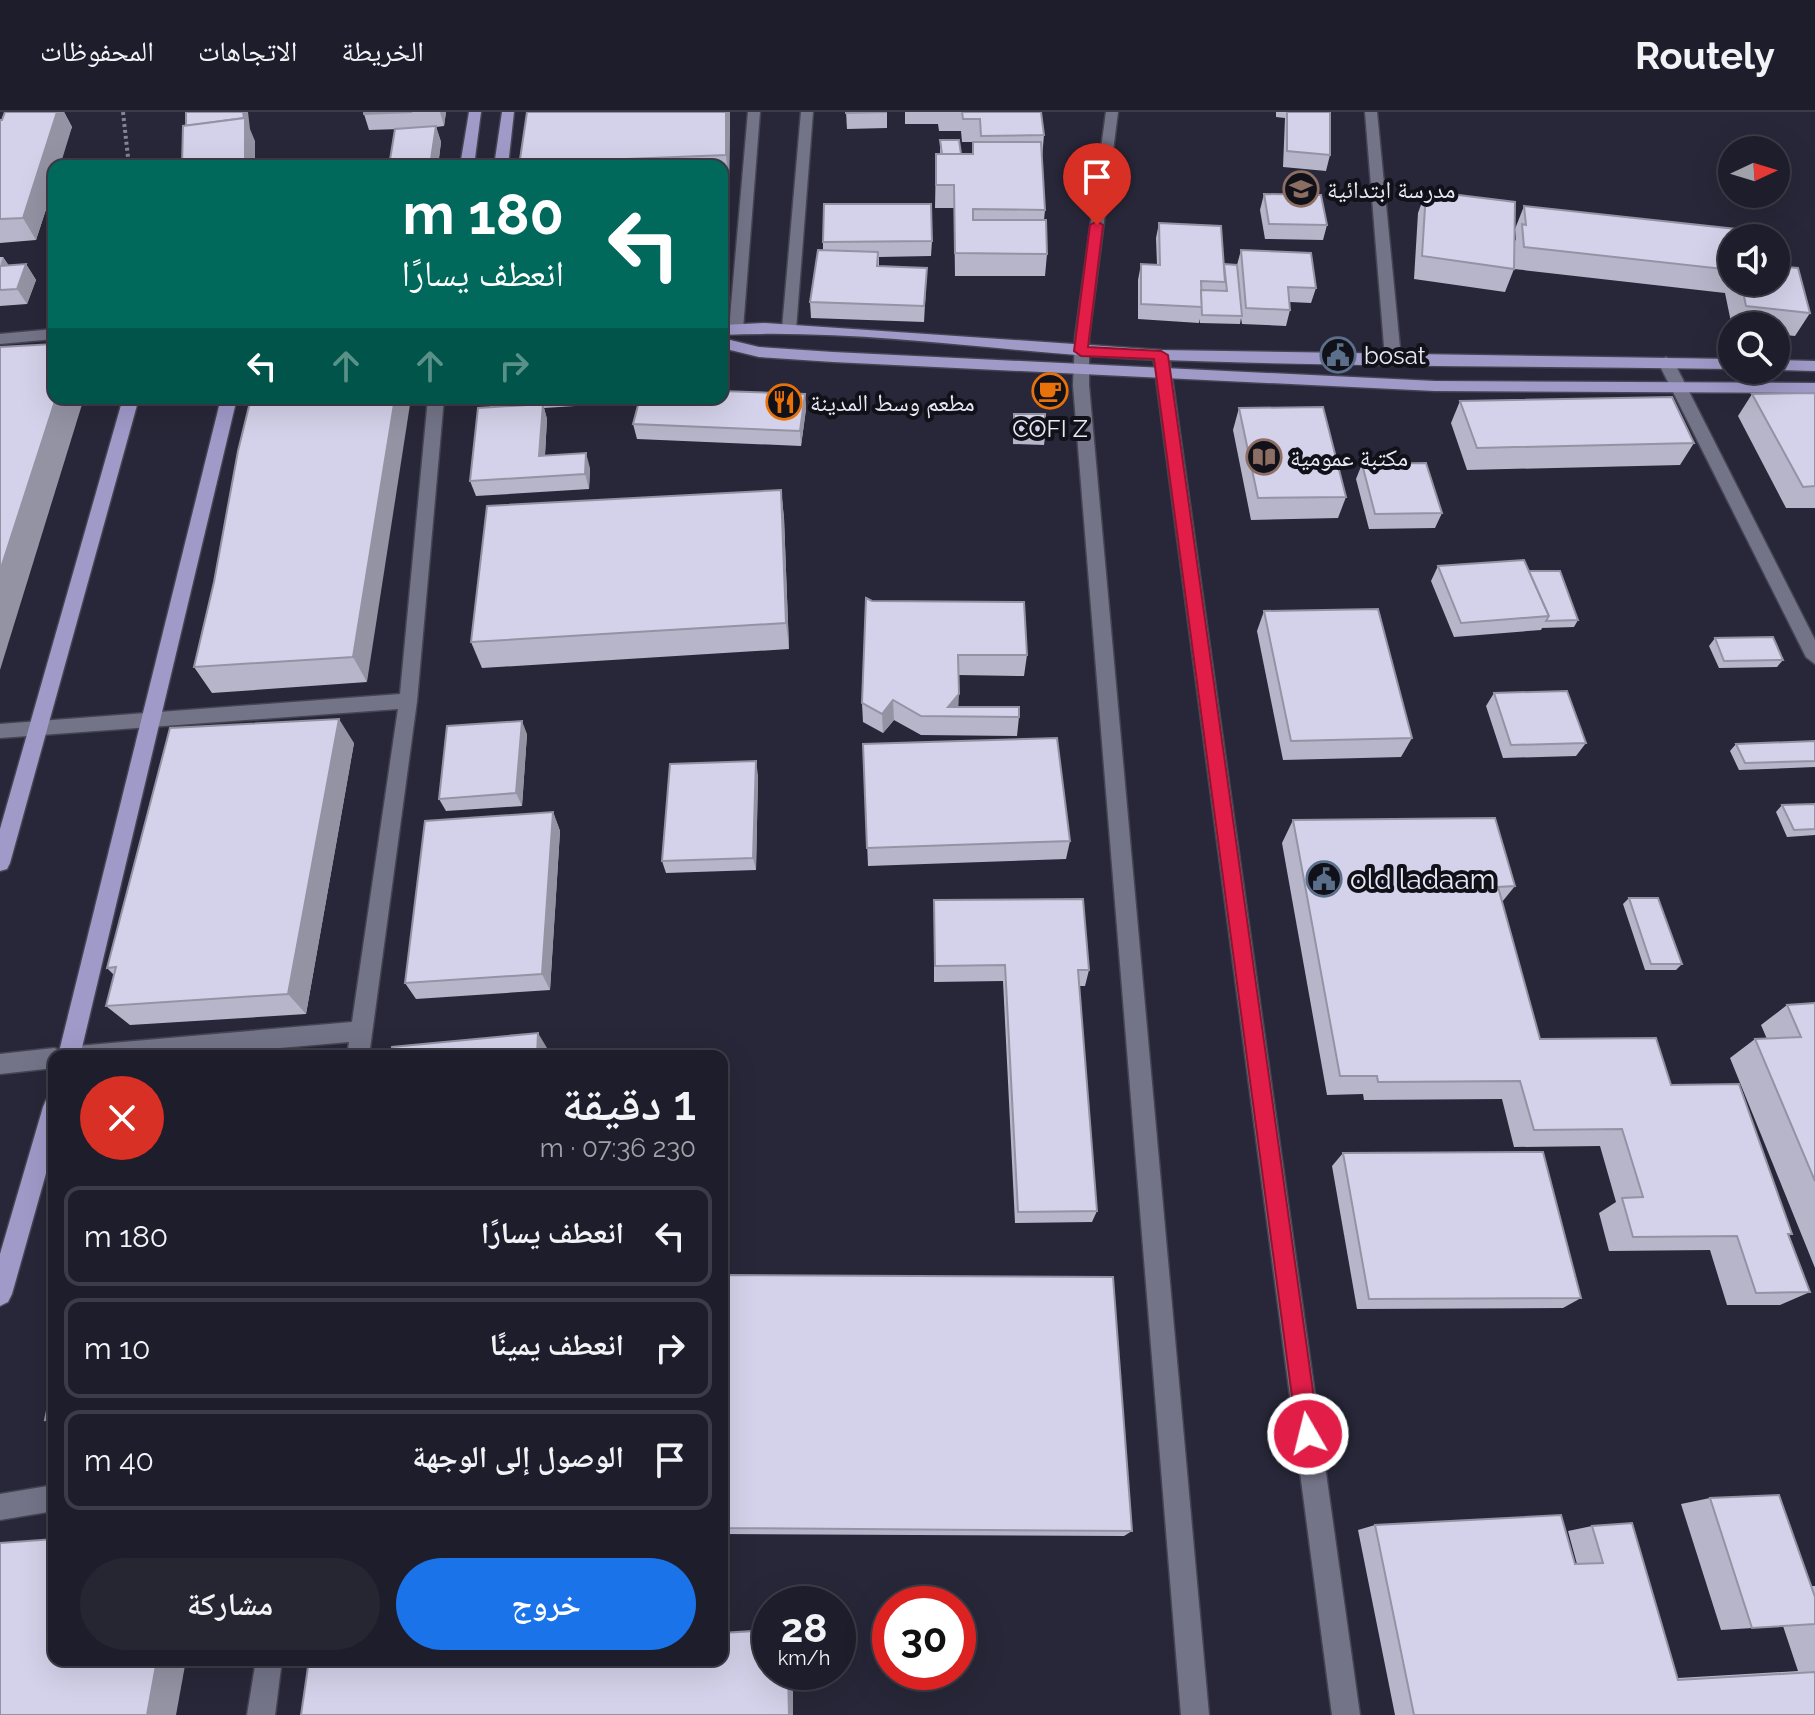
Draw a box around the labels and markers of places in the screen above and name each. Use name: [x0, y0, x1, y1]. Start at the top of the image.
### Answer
pin: [1063, 143, 1131, 225]
school or university icon: مدرسة ابتدائية: [1282, 170, 1320, 208]
place label: مدرسة ابتدائية: [1327, 175, 1455, 204]
public building icon: bosat: [1319, 336, 1357, 374]
place label: bosat: [1364, 341, 1426, 370]
cafe icon: COFI Z: [1031, 372, 1069, 410]
restaurant icon: مطعم وسط المدينة: [765, 383, 803, 421]
place label: مطعم وسط المدينة: [810, 388, 975, 419]
place label: COFI Z: [1012, 414, 1088, 443]
library icon: مكتبة عمومية: [1245, 438, 1283, 476]
place label: مكتبة عمومية: [1290, 443, 1408, 472]
public building icon: old ladaam: [1305, 860, 1343, 898]
place label: old ladaam: [1350, 863, 1495, 896]

